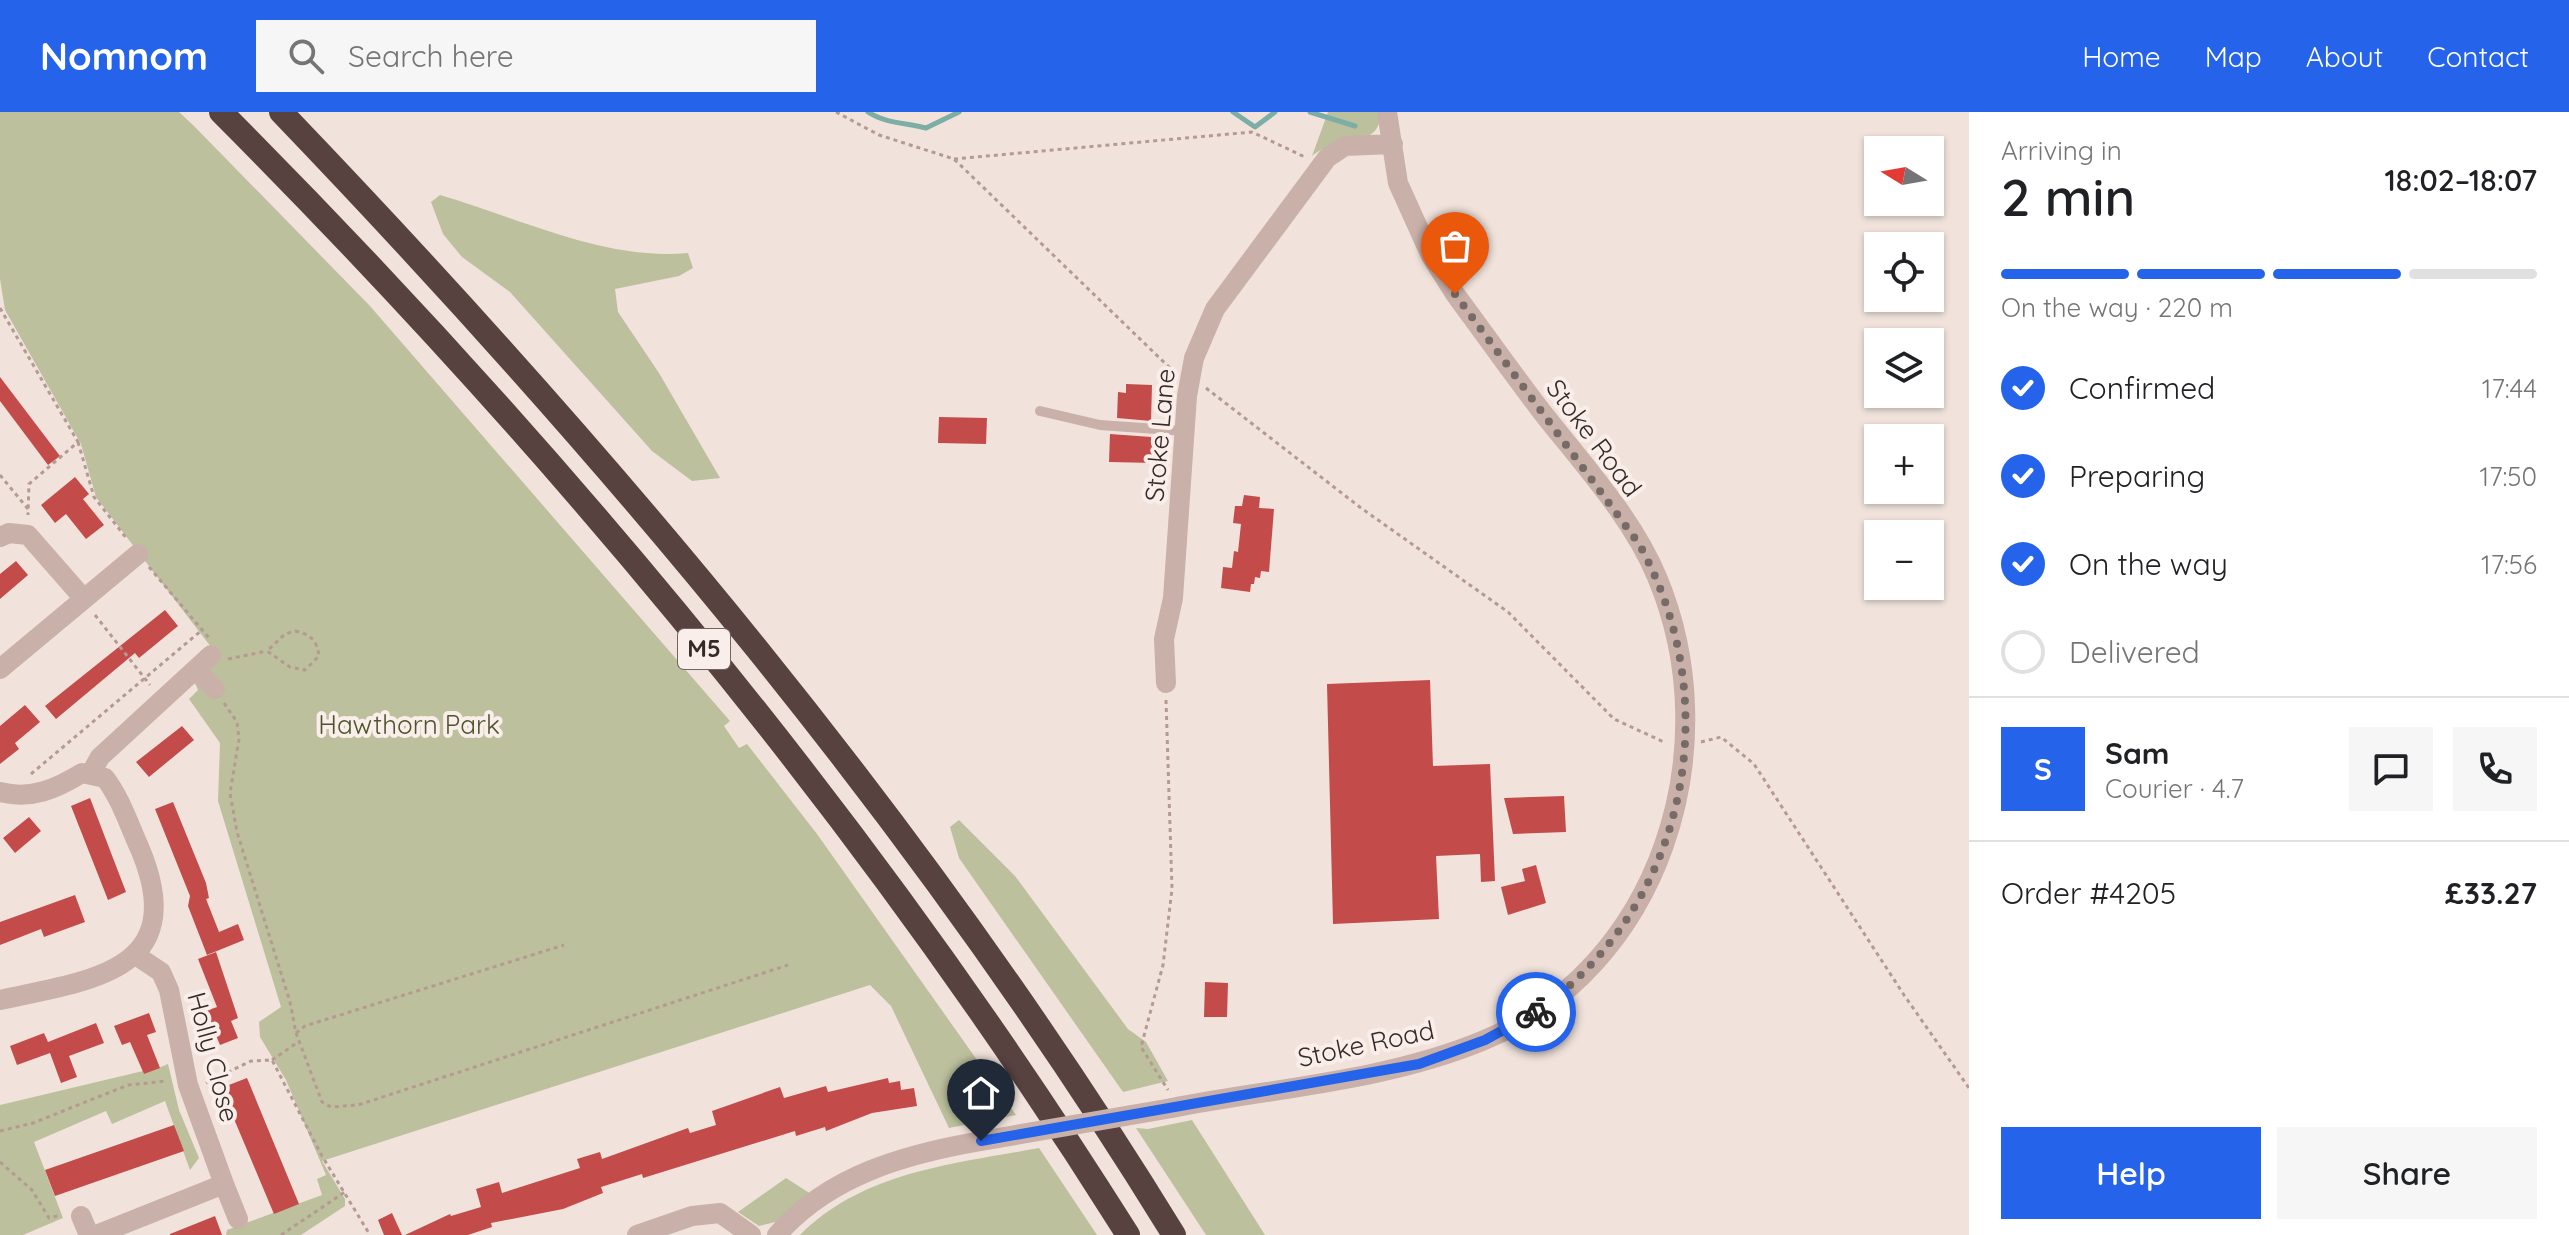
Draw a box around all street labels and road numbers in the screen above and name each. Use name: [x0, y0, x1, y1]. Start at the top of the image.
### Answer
street label: Stoke Lane: [1137, 367, 1182, 503]
street label: Stoke Road: [1540, 372, 1649, 503]
road number: M5: [678, 629, 730, 669]
street label: Holly Close: [180, 988, 247, 1125]
street label: Stoke Road: [1295, 1013, 1437, 1074]

